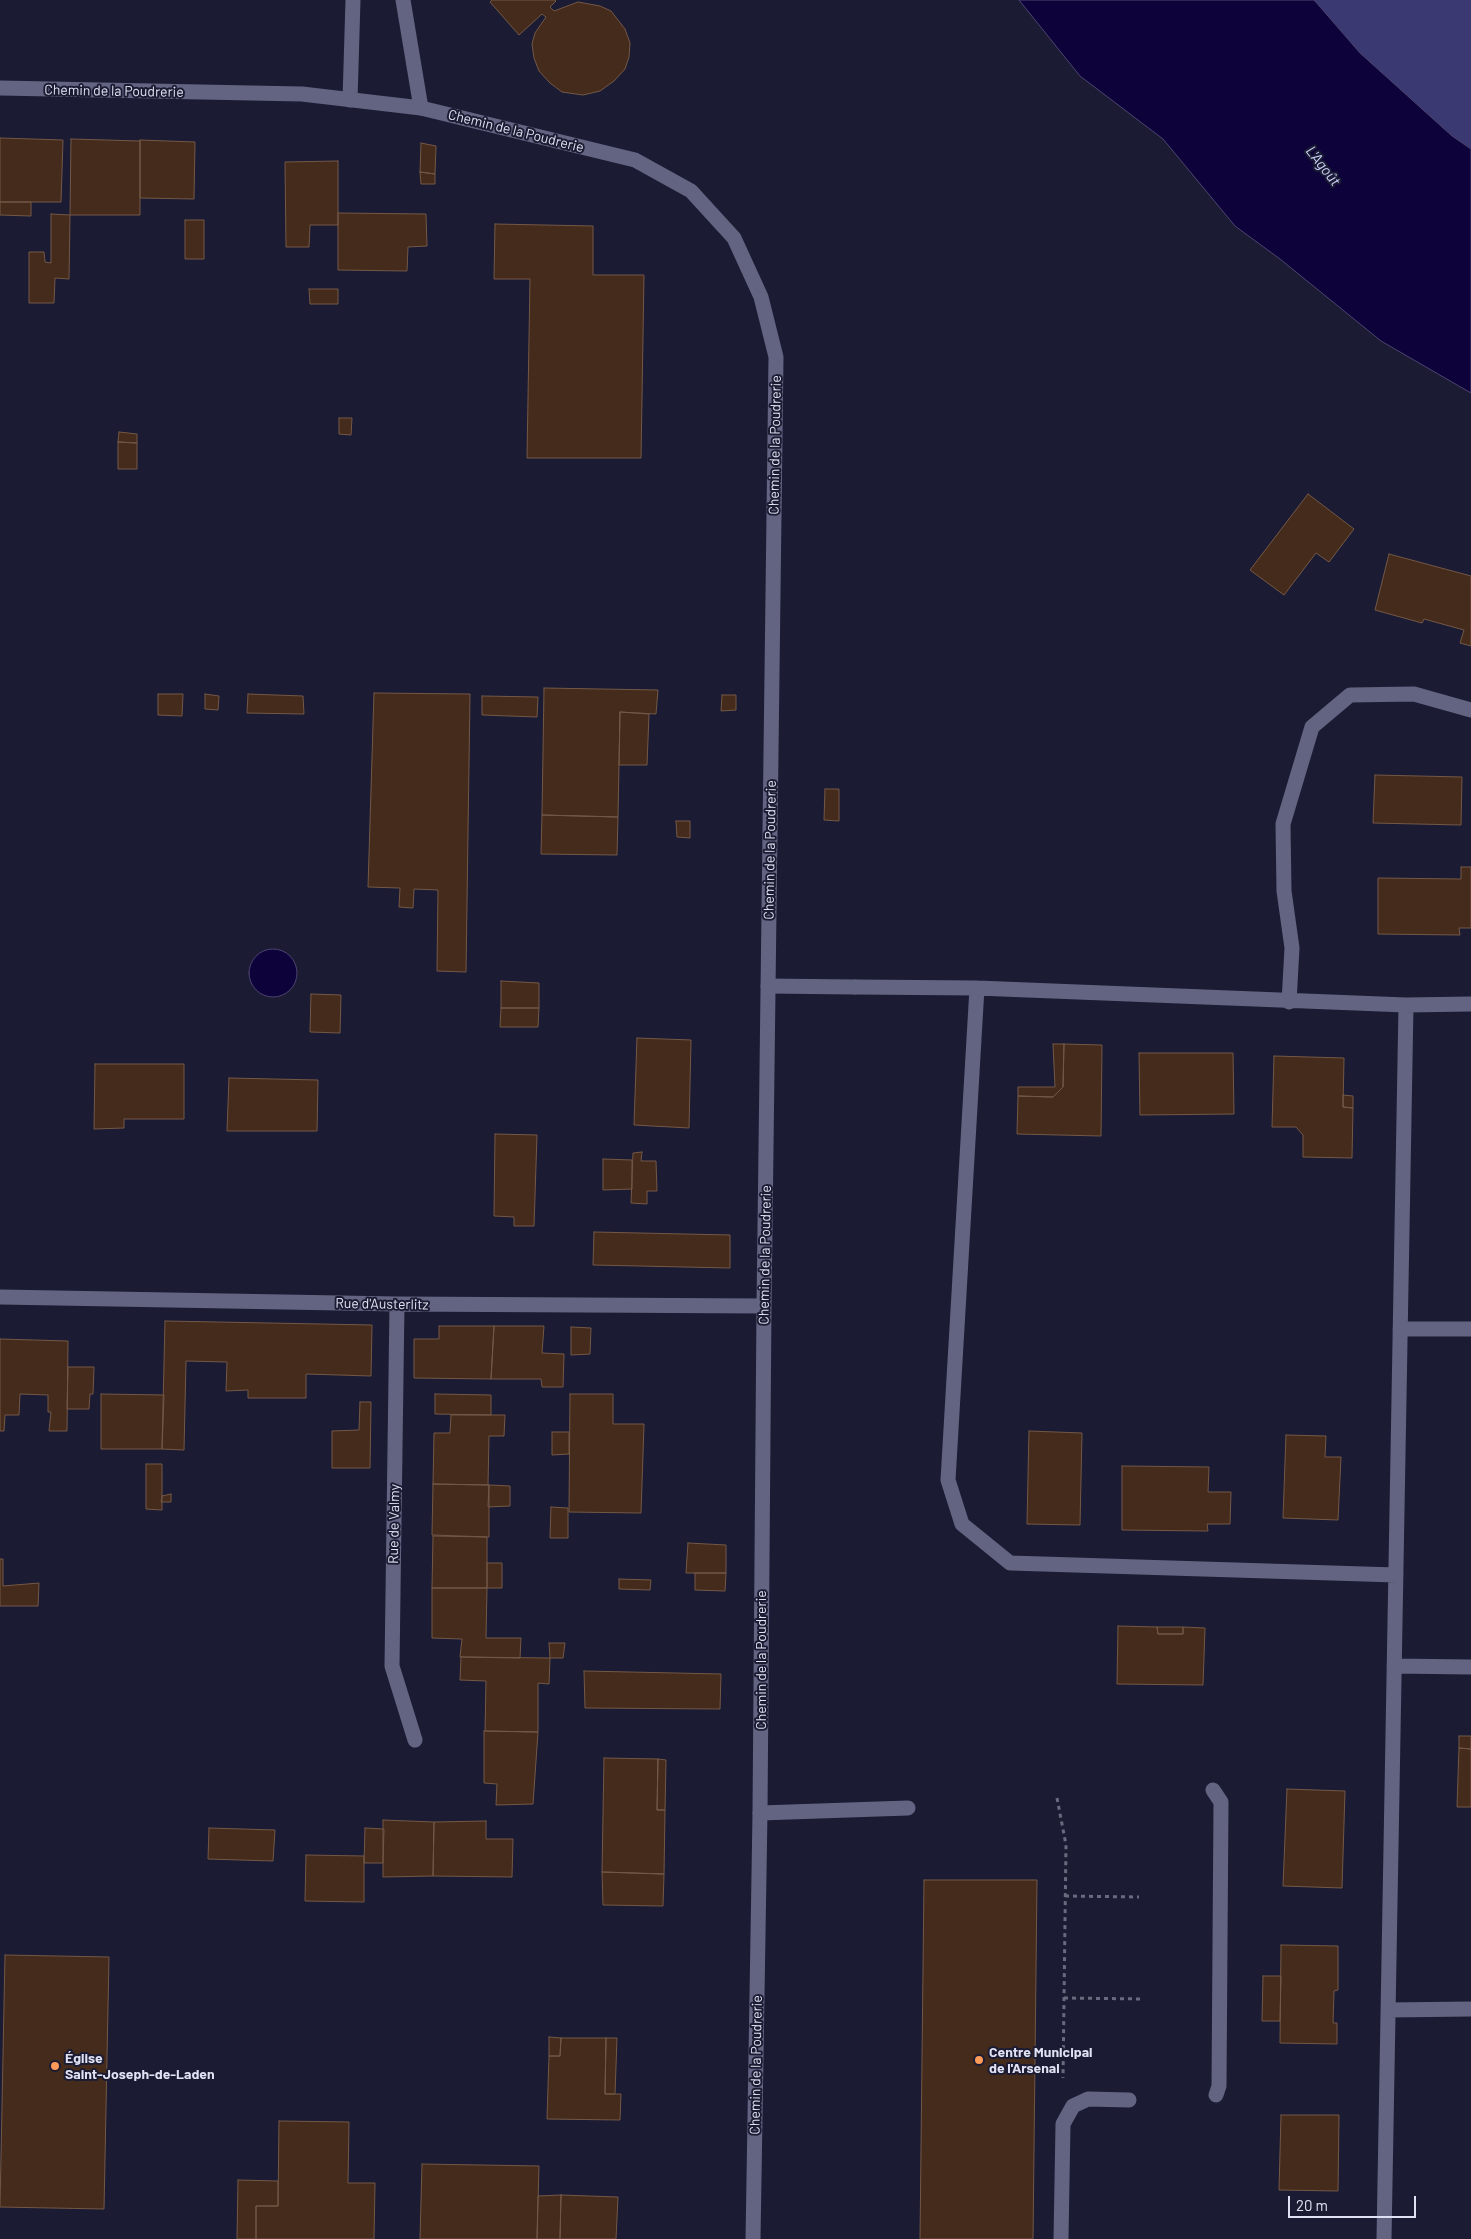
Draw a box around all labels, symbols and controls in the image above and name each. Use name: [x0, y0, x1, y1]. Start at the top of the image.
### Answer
street label: Chemin de la Poudrerie: [44, 81, 184, 101]
street label: Chemin de la Poudrerie: [446, 106, 586, 156]
water label: L'Agoût: [1302, 142, 1344, 190]
street label: Chemin de la Poudrerie: [765, 375, 785, 515]
street label: Chemin de la Poudrerie: [760, 780, 780, 920]
street label: Chemin de la Poudrerie: [755, 1185, 775, 1325]
street label: Rue d'Austerlitz: [335, 1295, 429, 1313]
street label: Rue de Valmy: [385, 1484, 403, 1564]
street label: Chemin de la Poudrerie: [753, 1590, 769, 1730]
street label: Chemin de la Poudrerie: [746, 1995, 766, 2135]
place label: Centre Municipal de l'Arsenal: [989, 2044, 1092, 2076]
place label: Église Saint-Joseph-de-Laden: [65, 2050, 215, 2082]
marker: Centre Municipal de l'Arsenal: [973, 2054, 985, 2066]
marker: Église Saint-Joseph-de-Laden: [49, 2060, 61, 2072]
scale bar: [1291, 2186, 1418, 2218]
text: 20 m: [1296, 2196, 1328, 2214]

